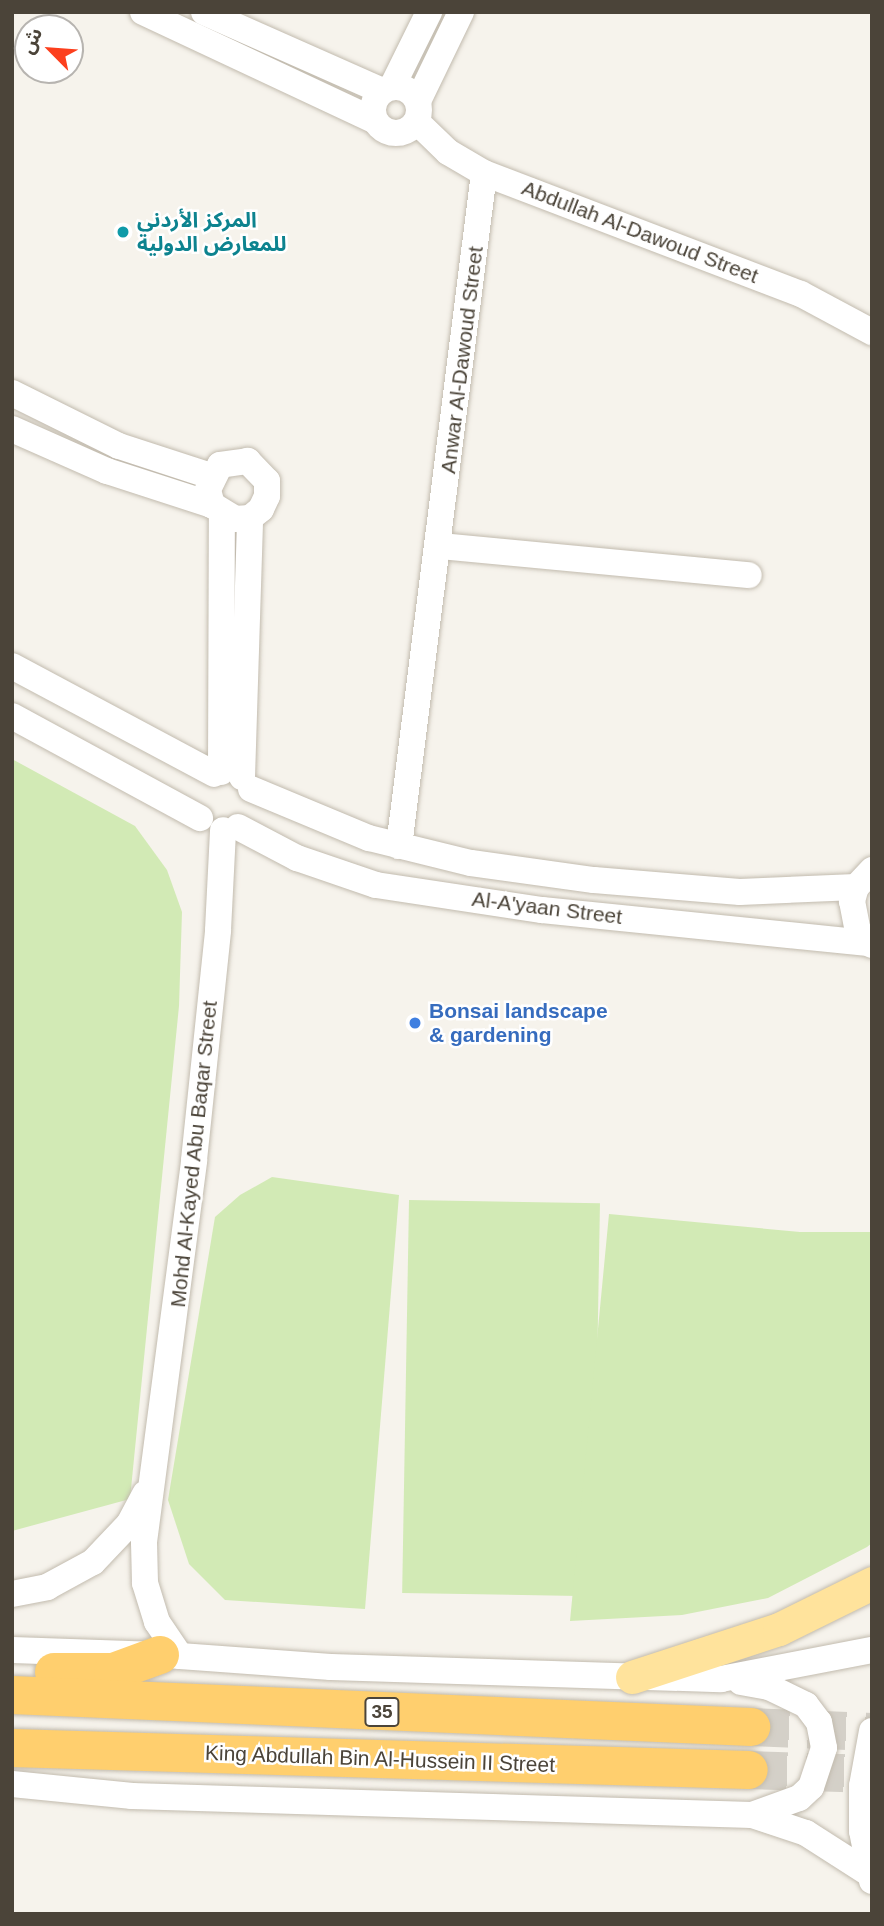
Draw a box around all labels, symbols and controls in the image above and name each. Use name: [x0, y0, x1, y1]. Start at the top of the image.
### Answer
north arrow: [14, 14, 84, 84]
text: ش: [16, 25, 46, 57]
street label: Abdullah Al-Dawoud Street: [518, 175, 762, 289]
place label: المركز الأردني للمعارض الدولية: [137, 207, 286, 257]
marker: المركز الأردني للمعارض الدولية: [115, 224, 131, 240]
street label: Anwar Al-Dawoud Street: [435, 244, 489, 476]
street label: Al-A'yaan Street: [470, 886, 624, 930]
street label: Mohd Al-Kayed Abu Baqar Street: [165, 998, 223, 1310]
place label: Bonsai landscape & gardening: [429, 998, 608, 1048]
marker: Bonsai landscape & gardening: [407, 1015, 423, 1031]
road number: 35: [363, 1696, 401, 1728]
street label: King Abdullah Bin Al-Hussein II Street: [203, 1740, 557, 1778]

